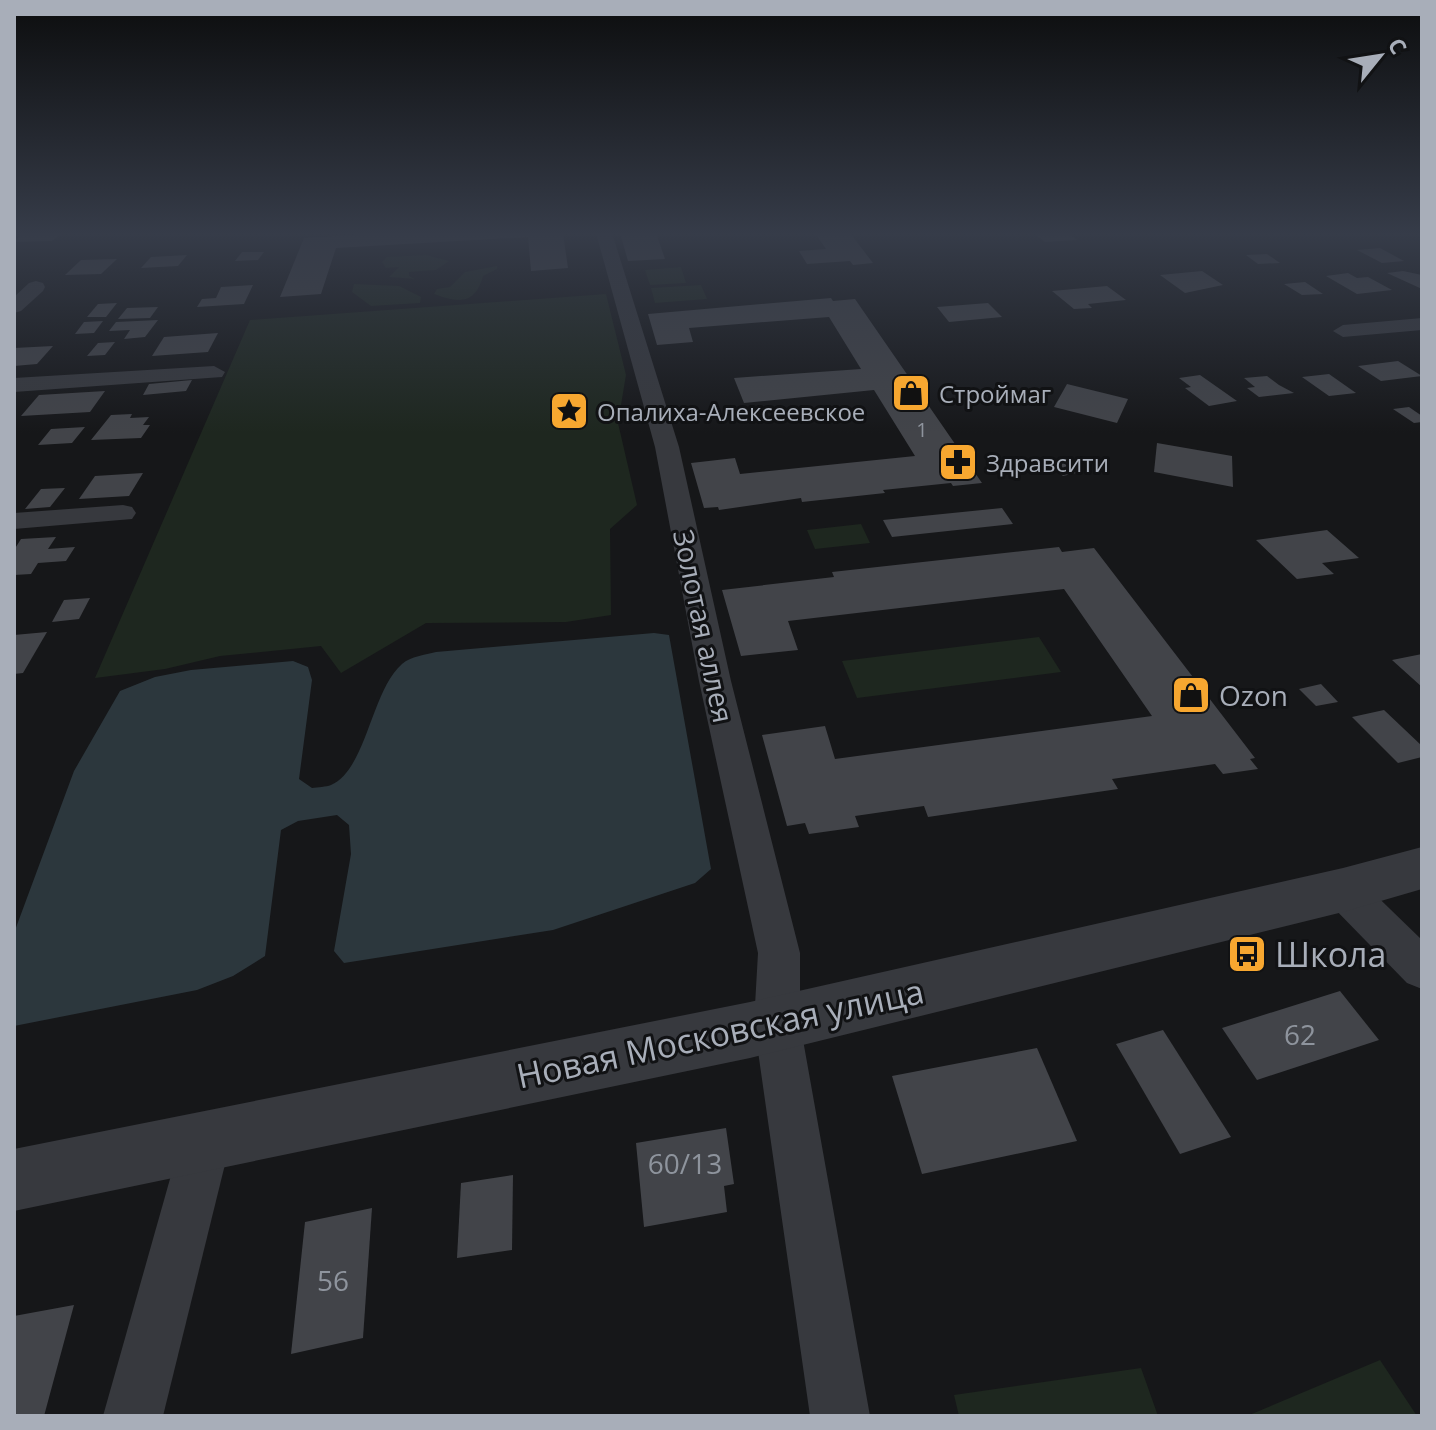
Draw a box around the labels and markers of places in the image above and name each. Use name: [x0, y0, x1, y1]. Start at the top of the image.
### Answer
shop icon: Строймаг: [890, 372, 932, 414]
place label: Строймаг: [939, 377, 1051, 410]
place icon: Опалиха-Алексеевское: [548, 390, 590, 432]
place label: Опалиха-Алексеевское: [597, 395, 865, 428]
pharmacy icon: Здравсити: [937, 441, 979, 483]
place label: Здравсити: [986, 446, 1109, 479]
shop icon: Ozon: [1170, 674, 1212, 716]
place label: Ozon: [1219, 676, 1288, 714]
place label: Школа: [1275, 931, 1386, 977]
bus stop icon: Школа: [1226, 933, 1268, 975]

